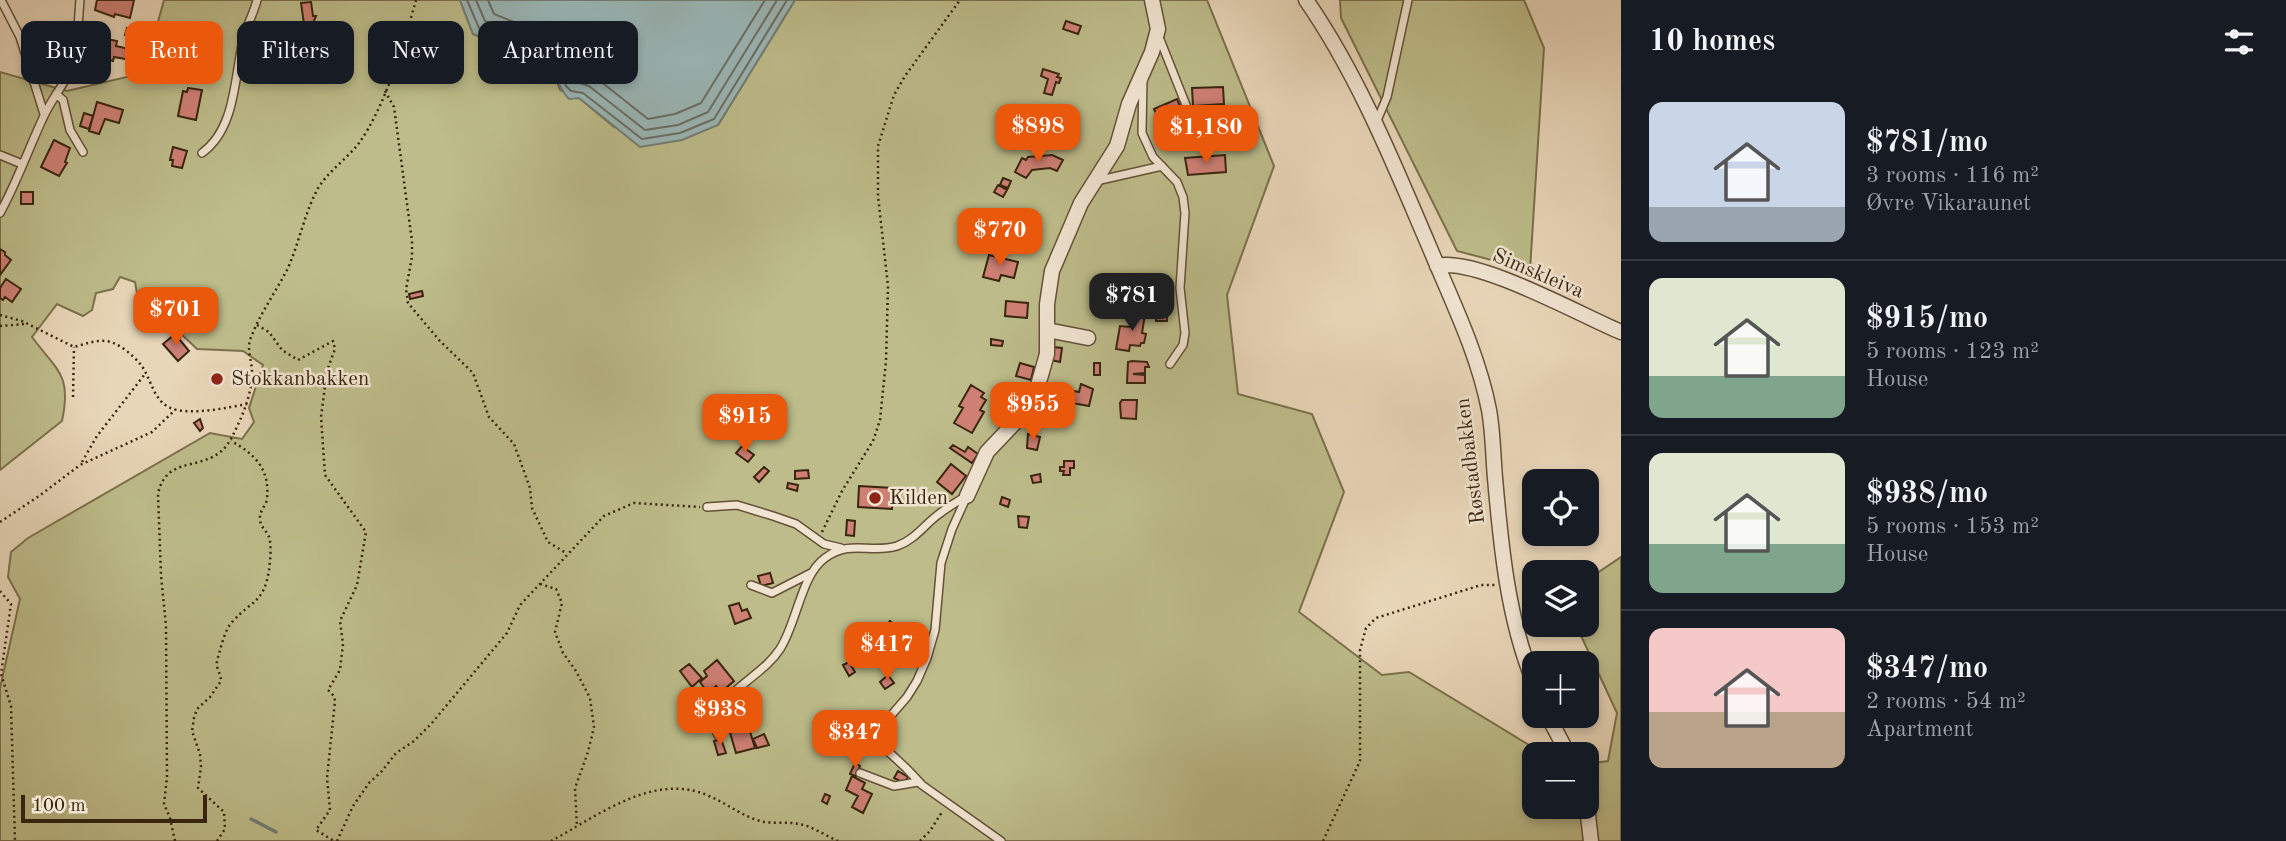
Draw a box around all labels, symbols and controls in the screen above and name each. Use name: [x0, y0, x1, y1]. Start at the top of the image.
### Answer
chip: Buy: [21, 21, 111, 84]
chip: Rent: [125, 21, 223, 84]
chip: Filters: [237, 21, 354, 84]
chip: New: [368, 21, 464, 84]
chip: Apartment: [478, 21, 638, 84]
icon: filters: [2220, 23, 2258, 61]
text: 10 homes: [1649, 27, 1775, 57]
pin: $898: [997, 104, 1079, 164]
pin: $1,180: [1149, 106, 1263, 165]
text: $898: [1011, 115, 1065, 138]
text: $1,180: [1169, 116, 1243, 139]
text: $781/mo: [1866, 128, 1988, 158]
icon: home: [1705, 130, 1789, 214]
text: 3 rooms · 116 m²: [1866, 164, 2039, 187]
text: Øvre Vikaraunet: [1866, 192, 2031, 215]
pin: $770: [959, 208, 1041, 268]
text: $770: [973, 219, 1027, 242]
street label: Simskleiva: [1489, 245, 1587, 303]
pin: $781: [1091, 274, 1173, 333]
text: $781: [1105, 284, 1159, 307]
pin: $701: [135, 288, 217, 347]
text: $701: [149, 298, 203, 321]
text: $915/mo: [1866, 304, 1988, 334]
icon: home: [1705, 306, 1789, 390]
text: 5 rooms · 123 m²: [1866, 340, 2039, 363]
text: House: [1866, 368, 1928, 391]
place label: Stokkanbakken: [231, 369, 369, 390]
marker: Stokkanbakken: [209, 371, 225, 387]
pin: $955: [992, 382, 1074, 442]
text: $955: [1006, 393, 1060, 416]
pin: $915: [704, 394, 786, 454]
street label: Røstadbakken: [1453, 397, 1489, 525]
text: $915: [718, 405, 772, 428]
map controls: [1522, 469, 1599, 819]
button: locate: [1522, 469, 1599, 546]
text: $938/mo: [1866, 479, 1988, 509]
icon: home: [1705, 481, 1789, 565]
place label: Kilden: [889, 488, 948, 509]
marker: Kilden: [867, 490, 883, 506]
text: 5 rooms · 153 m²: [1866, 515, 2039, 538]
text: House: [1866, 543, 1928, 566]
button: layers: [1522, 560, 1599, 637]
pin: $417: [846, 622, 928, 682]
text: $417: [860, 633, 914, 656]
button: +: [1522, 651, 1599, 728]
text: $347/mo: [1866, 654, 1988, 684]
icon: home: [1705, 656, 1789, 740]
pin: $938: [679, 688, 761, 747]
text: 2 rooms · 54 m²: [1866, 690, 2026, 713]
text: $938: [693, 698, 747, 721]
pin: $347: [814, 710, 896, 770]
text: Apartment: [1866, 718, 1974, 741]
text: $347: [828, 721, 882, 744]
button: −: [1522, 742, 1599, 819]
scale bar: [21, 792, 206, 824]
text: 100 m: [32, 797, 85, 816]

